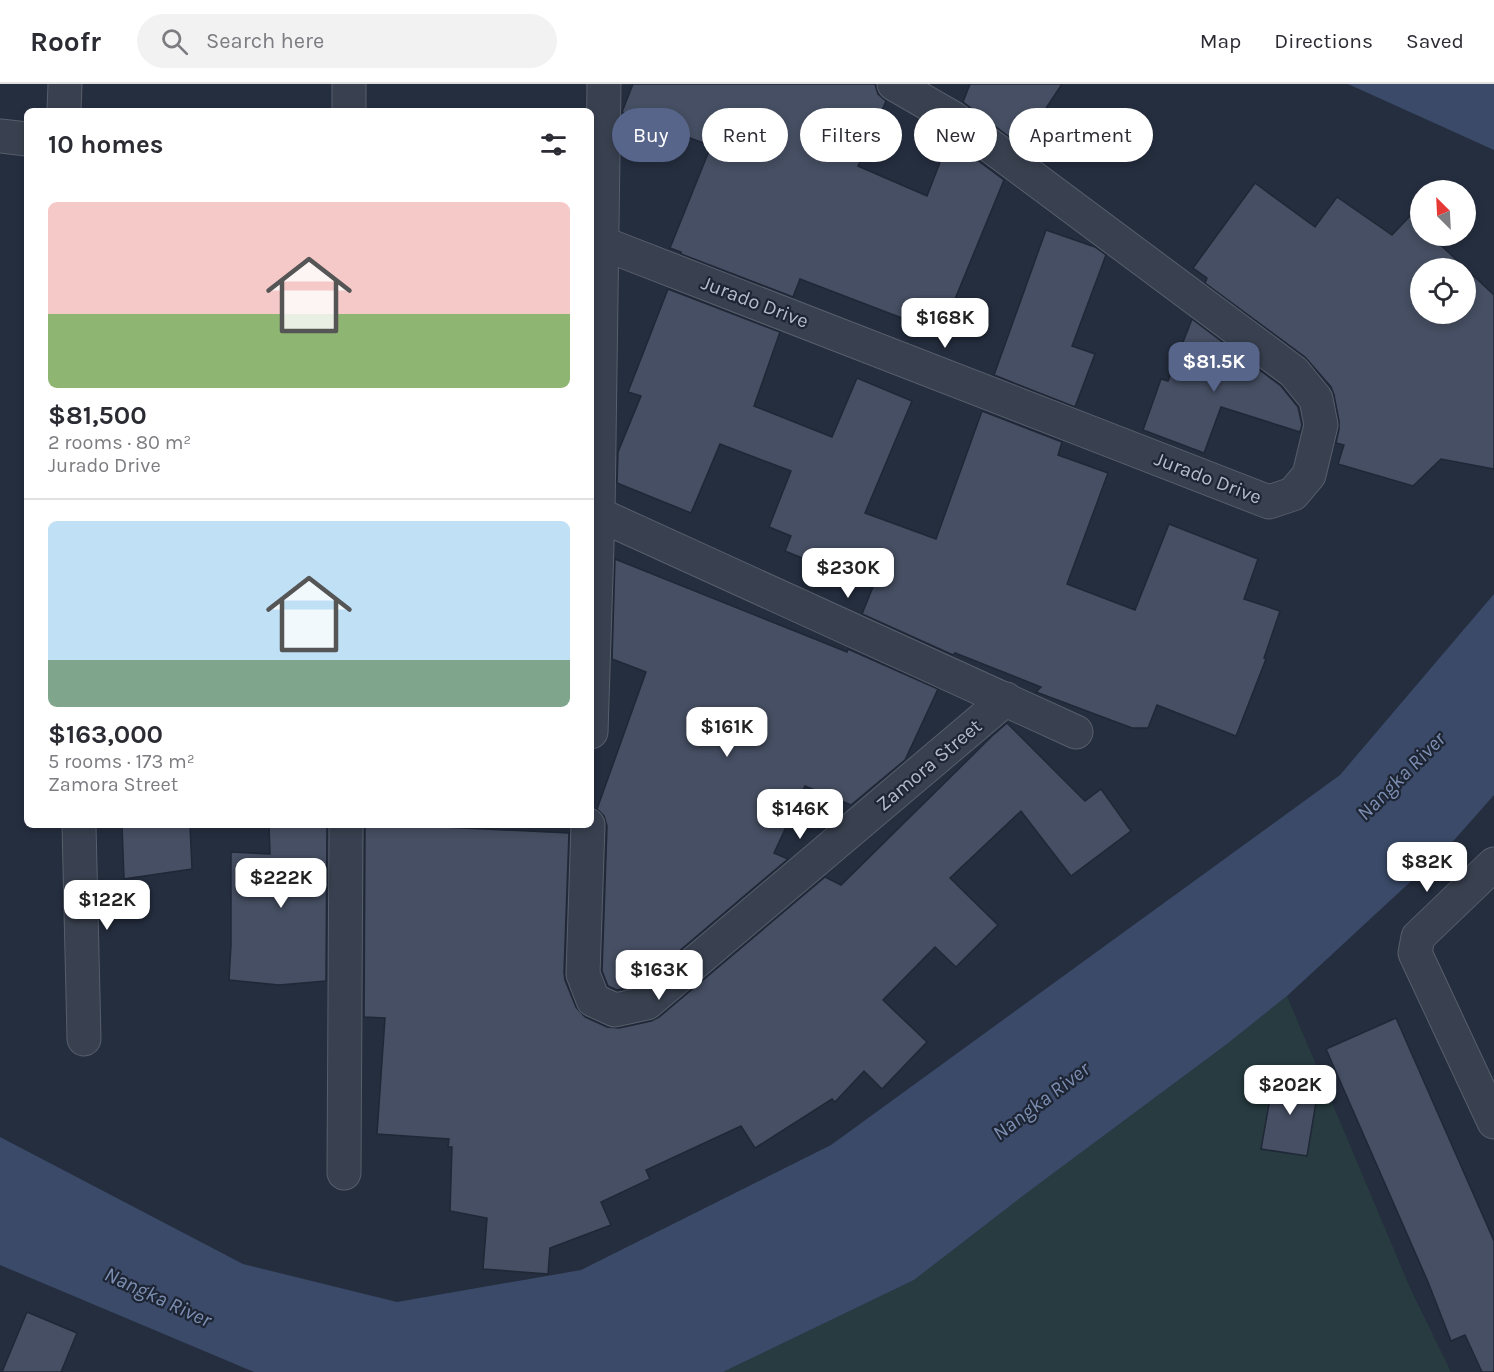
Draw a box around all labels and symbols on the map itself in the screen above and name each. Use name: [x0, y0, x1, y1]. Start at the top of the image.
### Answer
north arrow: [1410, 180, 1476, 246]
street label: Jurado Drive: [698, 271, 812, 333]
pin: $168K: [903, 298, 987, 349]
pin: $81.5K: [1165, 342, 1263, 393]
street label: Jurado Drive: [1151, 447, 1265, 509]
pin: $230K: [806, 548, 890, 599]
pin: $161K: [685, 707, 769, 758]
street label: Zamora Street: [872, 714, 987, 816]
water label: Nangka River: [1352, 726, 1451, 825]
pin: $146K: [758, 789, 842, 840]
pin: $82K: [1391, 842, 1463, 893]
pin: $222K: [239, 858, 323, 909]
pin: $122K: [65, 880, 149, 931]
pin: $163K: [617, 950, 701, 1001]
water label: Nangka River: [988, 1056, 1095, 1145]
pin: $202K: [1248, 1065, 1332, 1116]
water label: Nangka River: [101, 1262, 216, 1333]

